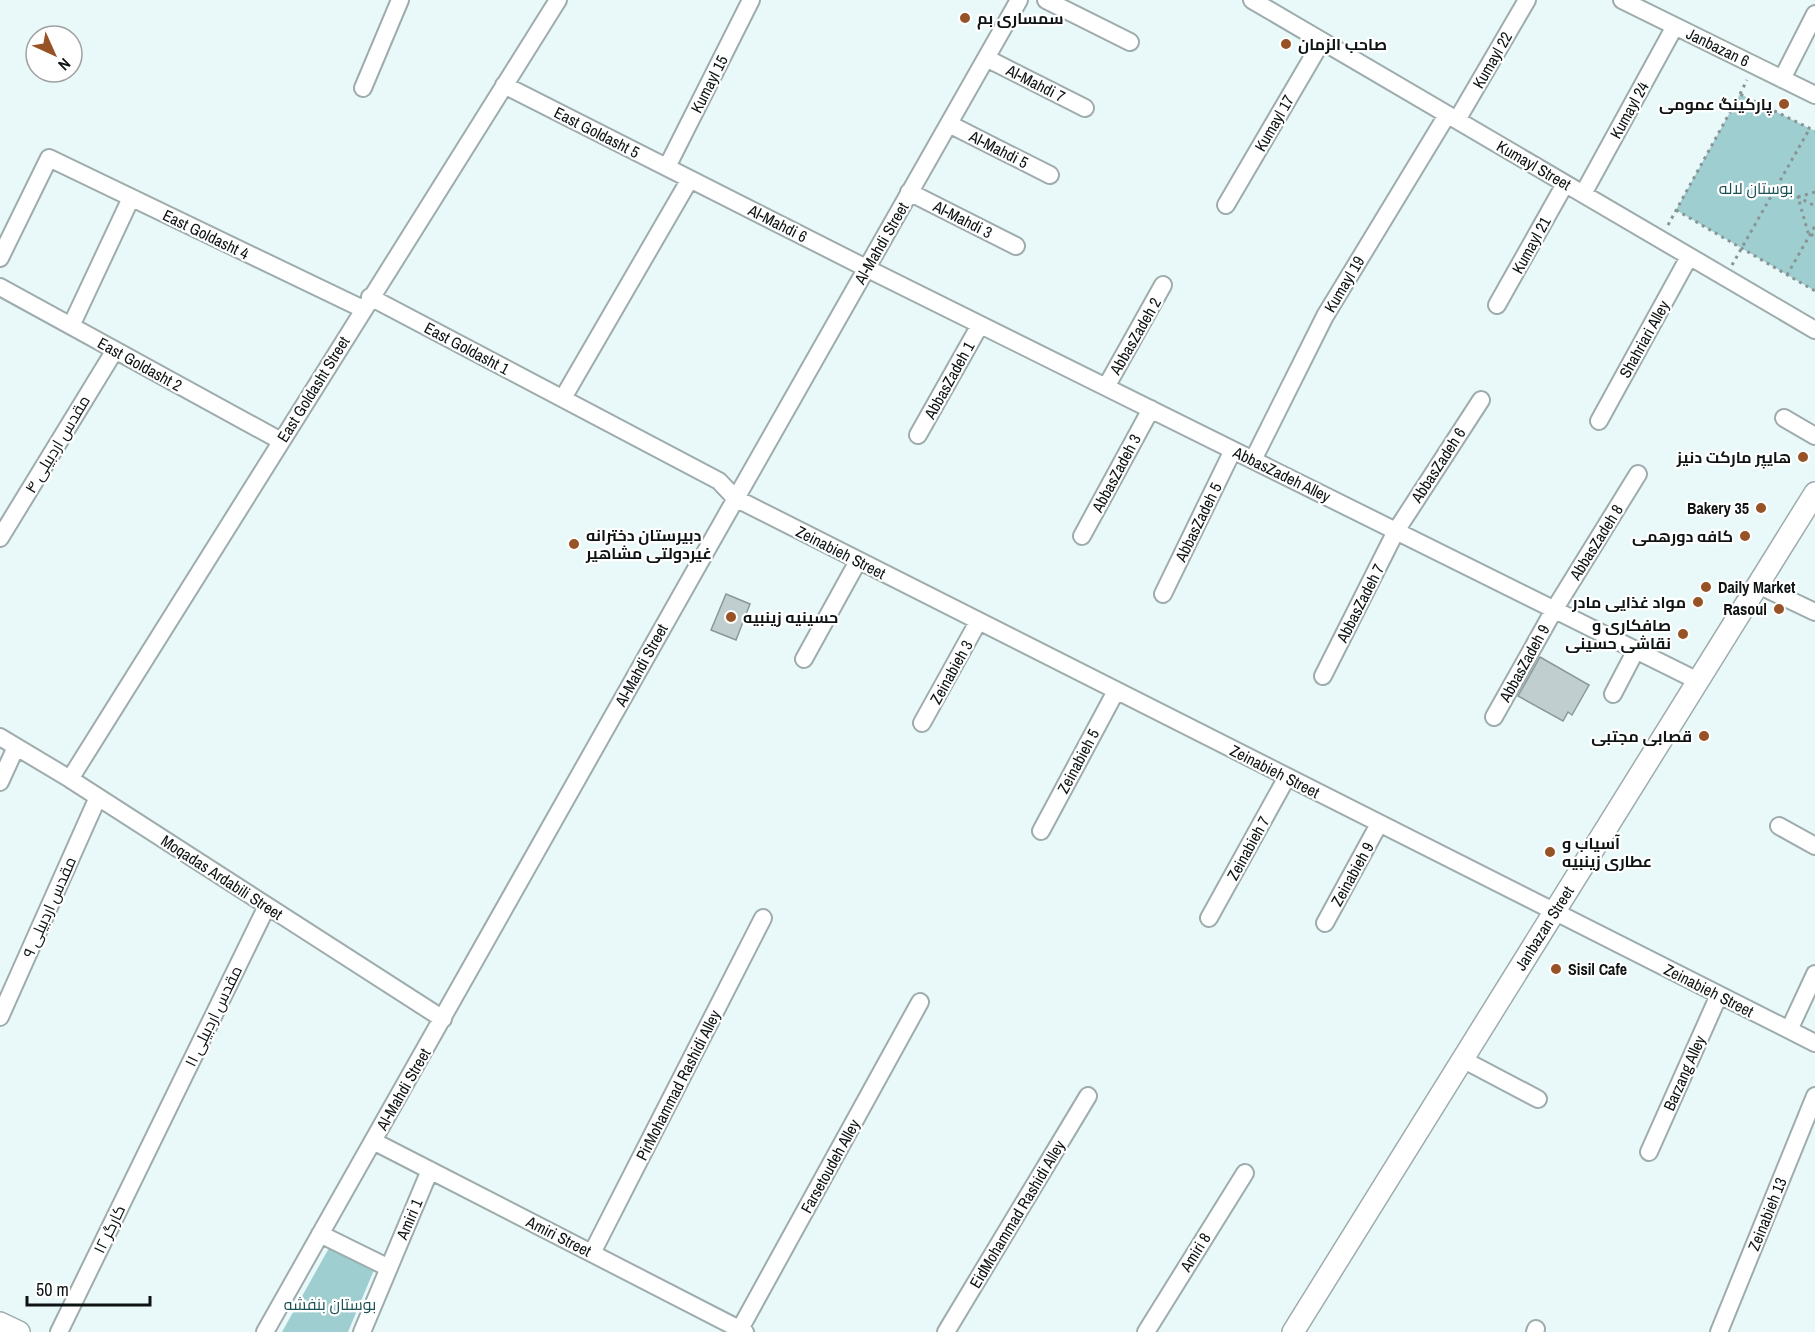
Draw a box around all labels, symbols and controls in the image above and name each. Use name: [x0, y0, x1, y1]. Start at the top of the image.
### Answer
place label: سمساری بم: [977, 7, 1063, 30]
marker: سمساری بم: [958, 11, 972, 25]
street label: Janbazan 6: [1683, 22, 1753, 72]
north arrow: [24, 24, 84, 84]
street label: Kumayl 22: [1467, 28, 1517, 92]
place label: صاحب الزمان: [1298, 33, 1387, 55]
marker: صاحب الزمان: [1279, 37, 1293, 51]
street label: Kumayl 15: [685, 51, 733, 117]
text: N: [53, 53, 76, 76]
street label: Al-Mahdi 7: [1002, 58, 1069, 107]
street label: Kumayl 24: [1604, 78, 1654, 142]
street label: Kumayl 17: [1249, 91, 1299, 155]
place label: پارکینگ عمومی: [1659, 93, 1772, 116]
marker: پارکینگ عمومی: [1777, 97, 1791, 111]
street label: East Goldasht 5: [550, 101, 644, 163]
street label: Al-Mahdi 5: [965, 124, 1032, 173]
street label: Kumayl Street: [1493, 135, 1575, 195]
park label: بوستان لاله: [1719, 177, 1793, 199]
street label: Al-Mahdi 3: [929, 194, 996, 243]
street label: Al-Mahdi 6: [744, 198, 811, 247]
street label: Al-Mahdi Street: [848, 198, 913, 289]
street label: East Goldasht 4: [159, 204, 253, 264]
street label: Kumayl 21: [1506, 212, 1556, 277]
street label: Kumayl 19: [1319, 252, 1369, 316]
street label: AbbasZadeh 2: [1104, 294, 1166, 379]
street label: Shahriari Alley: [1614, 296, 1675, 382]
street label: East Goldasht 1: [421, 316, 514, 380]
street label: East Goldasht 2: [94, 332, 186, 396]
street label: East Goldasht Street: [272, 332, 355, 446]
street label: AbbasZadeh 1: [918, 337, 980, 424]
street label: مقدس اردبیلی ۴: [19, 391, 95, 497]
street label: AbbasZadeh 6: [1405, 423, 1470, 508]
street label: AbbasZadeh 3: [1086, 430, 1146, 517]
street label: AbbasZadeh Alley: [1229, 440, 1335, 507]
place label: هایپر مارکت دنیز: [1676, 446, 1791, 469]
marker: هایپر مارکت دنیز: [1796, 450, 1810, 464]
street label: AbbasZadeh 5: [1169, 479, 1227, 566]
place label: Bakery 35: [1687, 497, 1749, 519]
street label: AbbasZadeh 8: [1564, 500, 1628, 585]
marker: Bakery 35: [1754, 501, 1768, 515]
street label: Zeinabieh Street: [792, 520, 890, 584]
place label: دبیرستان دخترانه غیردولتی مشاهیر: [585, 524, 712, 564]
place label: کافه دورهمی: [1632, 525, 1733, 547]
marker: کافه دورهمی: [1738, 529, 1752, 543]
marker: دبیرستان دخترانه غیردولتی مشاهیر: [567, 537, 581, 551]
street label: AbbasZadeh 7: [1330, 560, 1389, 647]
place label: Daily Market: [1718, 576, 1796, 598]
marker: Daily Market: [1699, 580, 1713, 594]
place label: مواد غذایی مادر: [1571, 591, 1686, 613]
marker: مواد غذایی مادر: [1691, 595, 1705, 609]
place label: Rasoul: [1723, 598, 1767, 620]
marker: Rasoul: [1772, 602, 1786, 616]
place label: حسینیه زینبیه: [743, 606, 838, 628]
marker: حسینیه زینبیه: [724, 610, 738, 624]
place label: صافکاری و نقاشی حسینی: [1565, 614, 1671, 654]
street label: Al-Mahdi Street: [609, 619, 673, 711]
street label: AbbasZadeh 9: [1493, 620, 1554, 707]
marker: صافکاری و نقاشی حسینی: [1676, 627, 1690, 641]
street label: Zeinabieh 3: [924, 636, 978, 708]
street label: Zeinabieh 5: [1052, 725, 1104, 797]
place label: قصابی مجتبی: [1591, 725, 1692, 747]
marker: قصابی مجتبی: [1697, 729, 1711, 743]
street label: Zeinabieh Street: [1226, 739, 1324, 803]
street label: Zeinabieh 7: [1221, 812, 1275, 884]
street label: Moqadas Ardabili Street: [157, 829, 287, 925]
place label: آسیاب و عطاری زینبیه: [1562, 832, 1652, 872]
street label: Zeinabieh 9: [1325, 838, 1379, 910]
marker: آسیاب و عطاری زینبیه: [1543, 845, 1557, 859]
street label: مقدس اردبیلی ۹: [17, 853, 81, 961]
street label: Janbazan Street: [1509, 881, 1579, 974]
place label: Sisil Cafe: [1568, 958, 1627, 980]
street label: Zeinabieh Street: [1660, 958, 1758, 1022]
street label: مقدس اردبیلی ۱۱: [179, 962, 247, 1070]
marker: Sisil Cafe: [1549, 962, 1563, 976]
street label: PirMohammad Rashidi Alley: [630, 1006, 726, 1164]
street label: Barzang Alley: [1658, 1031, 1711, 1114]
street label: Al-Mahdi Street: [370, 1044, 435, 1135]
street label: Farsetoudeh Alley: [795, 1115, 865, 1217]
street label: EidMohammad Rashidi Alley: [964, 1135, 1070, 1292]
street label: Zeinabieh 13: [1742, 1174, 1792, 1254]
street label: Amiri 1: [390, 1195, 428, 1244]
street label: کارگر ۱۲: [88, 1201, 130, 1257]
street label: Amiri Street: [522, 1210, 595, 1262]
street label: Amiri 8: [1174, 1228, 1216, 1277]
scale bar: [27, 1269, 150, 1307]
text: 50 m: [36, 1277, 69, 1302]
park label: بوستان بنفشه: [284, 1293, 376, 1315]

